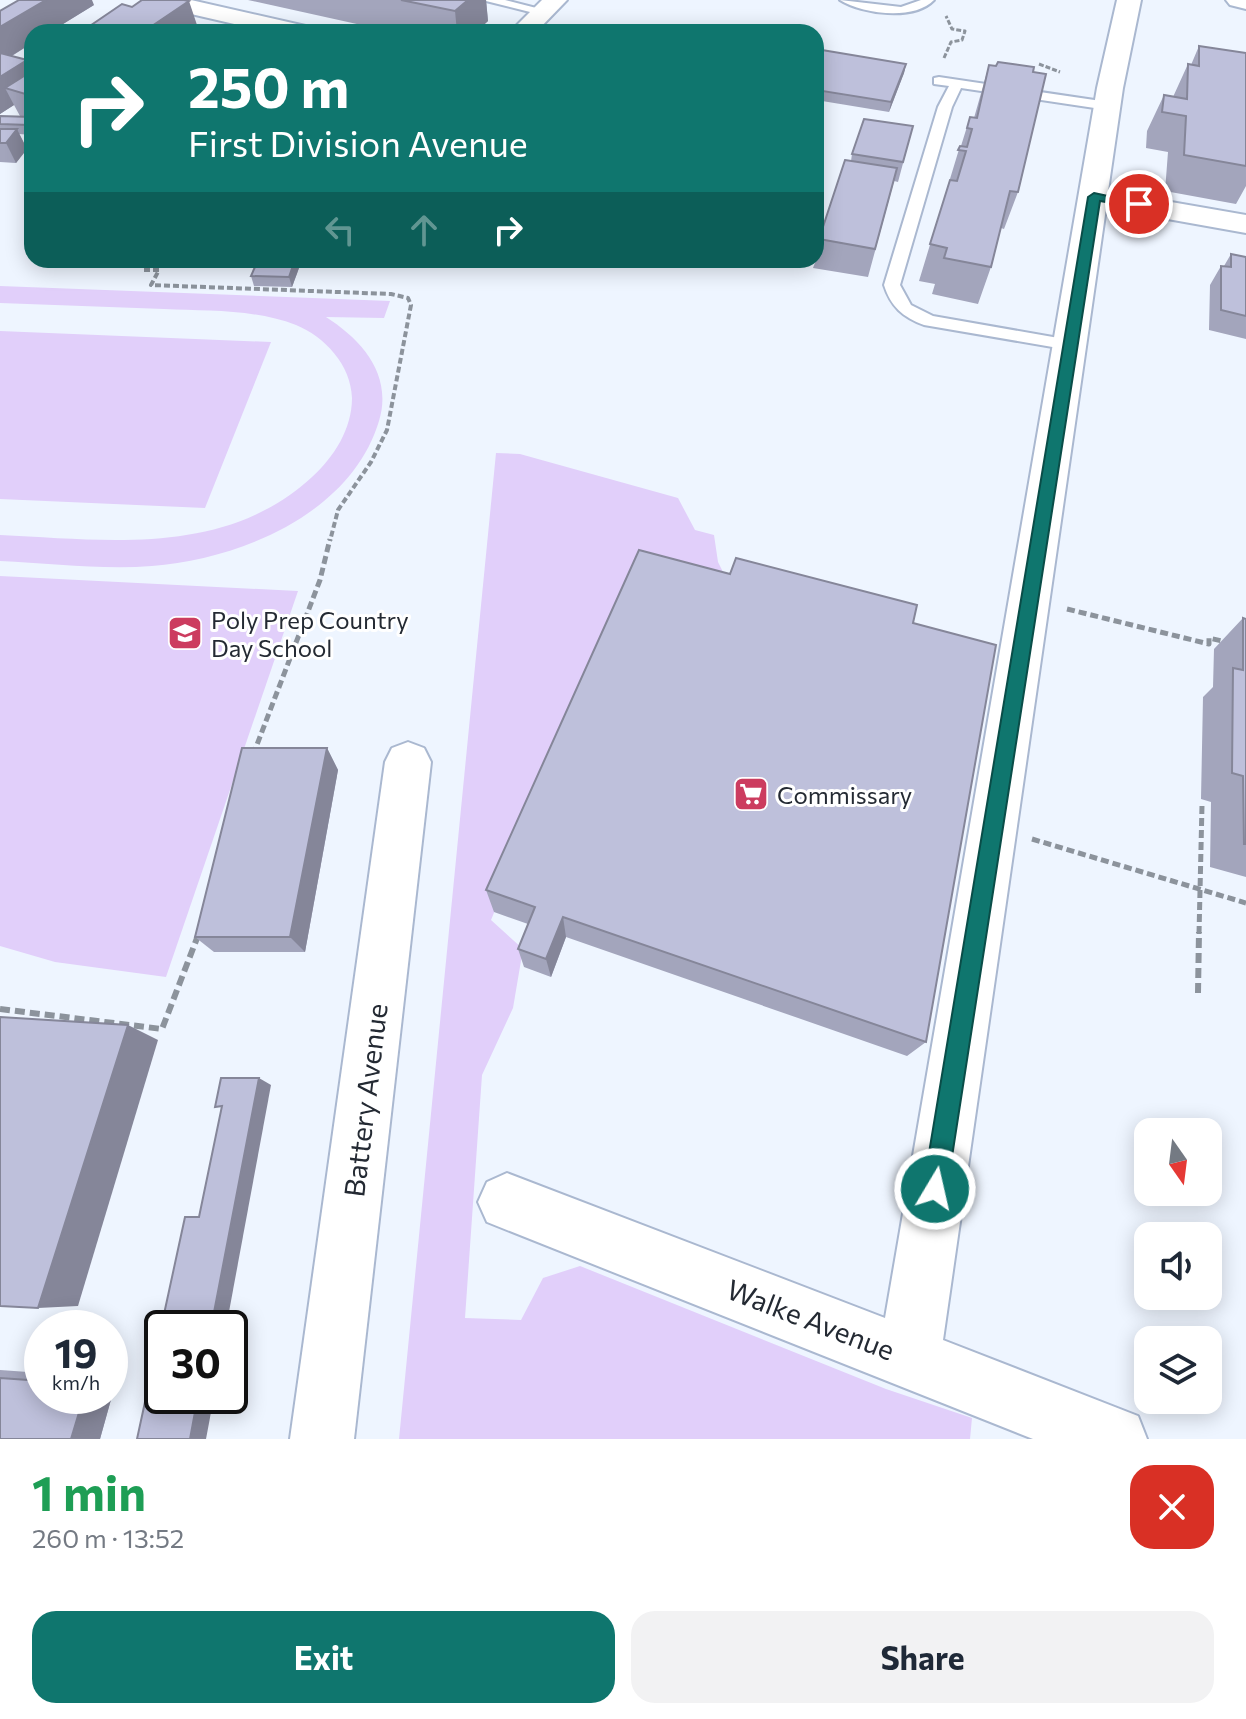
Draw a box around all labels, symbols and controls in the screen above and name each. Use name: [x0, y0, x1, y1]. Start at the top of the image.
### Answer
text: 250 m: [188, 51, 349, 120]
icon: right: [56, 56, 160, 160]
text: First Division Avenue: [188, 120, 528, 164]
pin: [1105, 170, 1173, 238]
icon: arrive: [1117, 182, 1161, 226]
icon: left: [318, 208, 362, 252]
icon: ahead: [402, 208, 446, 252]
icon: right: [486, 208, 530, 252]
place label: Poly Prep Country Day School: [211, 605, 409, 662]
school or university icon: Poly Prep Country Day School: [166, 614, 204, 652]
supermarket icon: Commissary: [732, 775, 770, 813]
place label: Commissary: [777, 780, 912, 809]
street label: Battery Avenue: [336, 1001, 394, 1199]
north arrow: [1134, 1118, 1222, 1206]
map controls: [1134, 1118, 1222, 1414]
position arrow: [893, 1147, 977, 1231]
button: sound: [1134, 1222, 1222, 1310]
street label: Walke Avenue: [722, 1271, 900, 1367]
speed limit sign: 30: [144, 1310, 248, 1414]
button: layers: [1134, 1326, 1222, 1414]
text: 19: [55, 1327, 97, 1376]
text: km/h: [52, 1370, 100, 1394]
text: 1 min: [32, 1462, 146, 1521]
button: close: [1130, 1465, 1214, 1549]
text: 260 m · 13:52: [32, 1522, 184, 1553]
button: Exit: [32, 1611, 615, 1703]
button: Share: [631, 1611, 1214, 1703]

